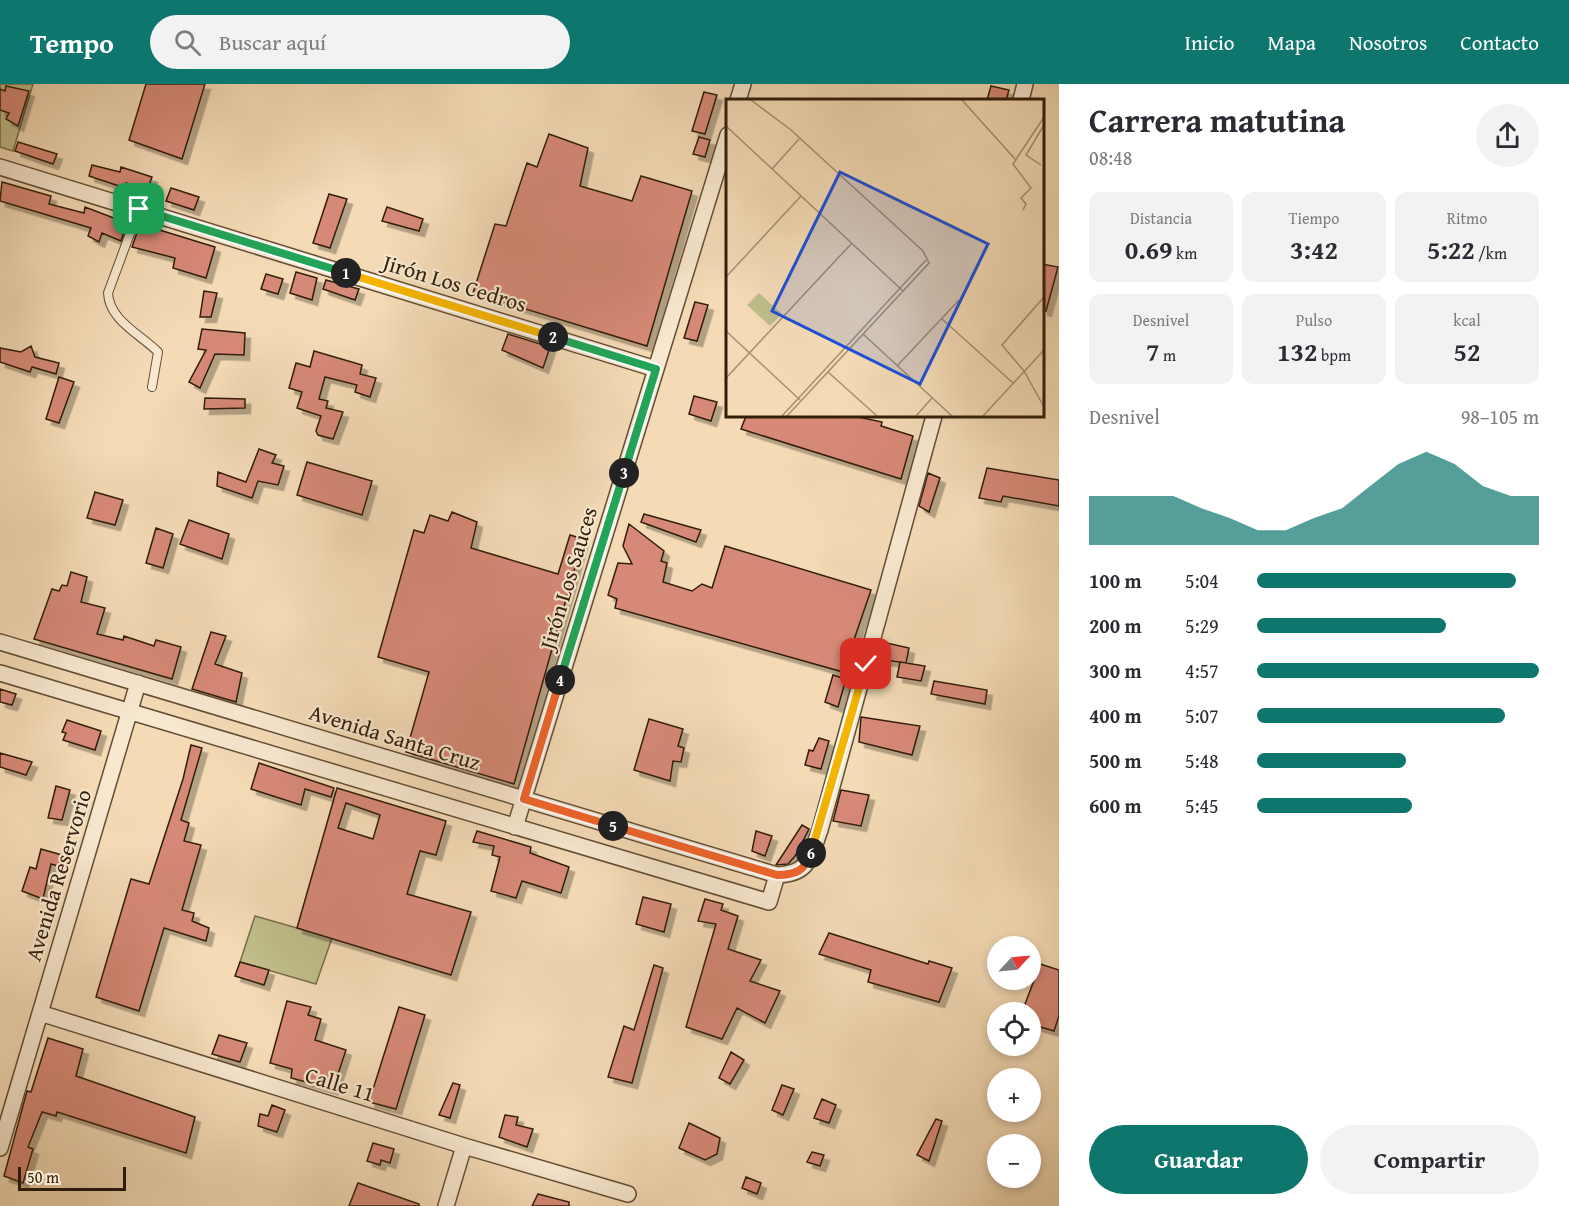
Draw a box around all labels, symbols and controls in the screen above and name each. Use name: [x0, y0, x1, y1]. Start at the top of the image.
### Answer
search box: [150, 15, 570, 69]
text: Tempo: [30, 22, 114, 63]
icon: search: [171, 26, 204, 59]
text: Buscar aquí: [219, 26, 326, 58]
text: Inicio: [1185, 27, 1235, 58]
text: Mapa: [1268, 27, 1316, 58]
text: Nosotros: [1349, 27, 1427, 58]
text: Contacto: [1460, 27, 1539, 58]
text: Carrera matutina: [1089, 96, 1345, 144]
inset map: [726, 99, 1044, 417]
button: share: [1476, 104, 1539, 167]
text: 08:48: [1089, 143, 1132, 172]
pin: [113, 183, 164, 234]
icon: arrive: [122, 192, 155, 225]
text: Distancia: [1130, 206, 1192, 230]
text: Tiempo: [1289, 206, 1339, 230]
text: Ritmo: [1447, 206, 1487, 230]
text: 0.69: [1125, 230, 1173, 269]
text: 3:42: [1290, 230, 1338, 269]
text: 5:22: [1427, 230, 1475, 269]
text: km: [1173, 241, 1197, 265]
text: /km: [1475, 241, 1507, 265]
street label: Jirón Los Cedros: [376, 245, 531, 320]
pin: 1: [331, 258, 361, 288]
text: 1: [342, 261, 350, 285]
text: Desnivel: [1133, 308, 1189, 332]
text: Pulso: [1296, 308, 1332, 332]
text: kcal: [1453, 308, 1481, 332]
pin: 2: [538, 322, 568, 352]
text: 2: [549, 325, 557, 349]
text: 7: [1146, 332, 1159, 371]
text: 132: [1277, 332, 1317, 371]
text: 52: [1454, 332, 1480, 371]
text: m: [1159, 343, 1176, 367]
text: bpm: [1317, 343, 1351, 367]
text: Desnivel: [1089, 402, 1160, 431]
text: 98–105 m: [1461, 402, 1539, 431]
pin: 3: [609, 458, 639, 488]
text: 3: [620, 461, 628, 485]
street label: Jirón Los Sauces: [530, 503, 605, 656]
text: 100 m: [1089, 566, 1142, 595]
text: 5:04: [1185, 566, 1219, 595]
text: 200 m: [1089, 611, 1142, 640]
text: 5:29: [1185, 611, 1219, 640]
pin: [840, 638, 891, 689]
icon: check: [849, 647, 882, 680]
text: 300 m: [1089, 656, 1142, 685]
text: 4:57: [1185, 656, 1219, 685]
pin: 4: [545, 665, 575, 695]
text: 4: [556, 668, 564, 692]
street label: Avenida Santa Cruz: [305, 696, 485, 778]
text: 400 m: [1089, 701, 1142, 730]
text: 5:07: [1185, 701, 1219, 730]
text: 500 m: [1089, 746, 1142, 775]
text: 5:48: [1185, 746, 1219, 775]
street label: Avenida Reservorio: [17, 785, 99, 965]
text: 600 m: [1089, 791, 1142, 820]
text: 5:45: [1185, 791, 1219, 820]
pin: 5: [598, 811, 628, 841]
text: 5: [609, 814, 617, 838]
pin: 6: [796, 838, 826, 868]
text: 6: [807, 841, 815, 865]
north arrow: [987, 936, 1041, 990]
map controls: [987, 936, 1041, 1188]
button: locate: [987, 1002, 1041, 1056]
street label: Calle 11: [301, 1058, 379, 1110]
button: +: [987, 1068, 1041, 1122]
button: Guardar: [1089, 1125, 1308, 1194]
button: Compartir: [1320, 1125, 1539, 1194]
button: −: [987, 1134, 1041, 1188]
scale bar: [18, 1164, 126, 1192]
text: 50 m: [27, 1165, 59, 1189]

